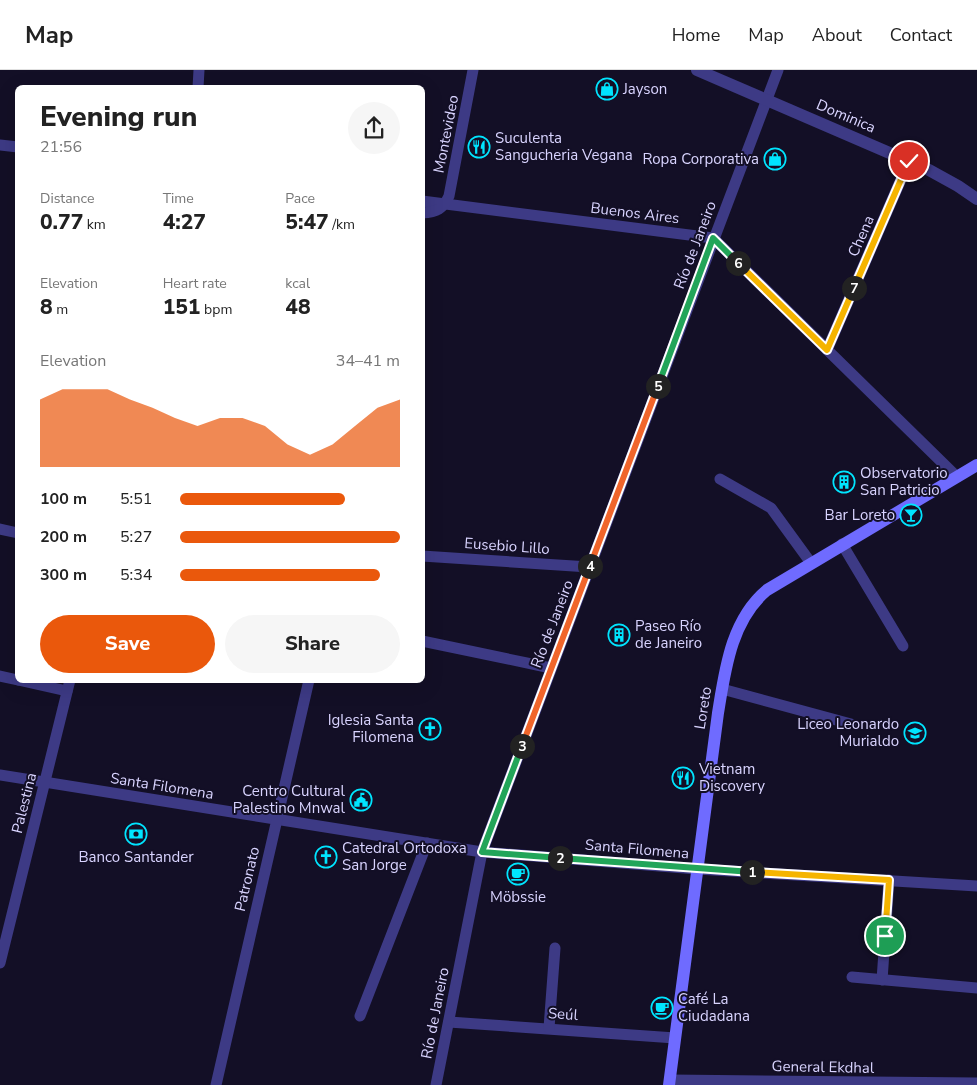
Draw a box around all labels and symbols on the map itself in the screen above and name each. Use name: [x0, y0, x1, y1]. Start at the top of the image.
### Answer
shop icon: Jayson: [595, 77, 619, 101]
place label: Jayson: [622, 79, 667, 99]
street label: Montevideo: [429, 93, 463, 175]
street label: Dominica: [813, 95, 879, 137]
place label: Suculenta Sangucheria Vegana: [495, 128, 633, 165]
restaurant icon: Suculenta Sangucheria Vegana: [467, 135, 491, 159]
pin: [888, 140, 930, 182]
shop icon: Ropa Corporativa: [763, 147, 787, 171]
place label: Ropa Corporativa: [642, 149, 759, 169]
street label: Buenos Aires: [589, 198, 681, 228]
street label: Río de Janeiro: [669, 198, 721, 292]
street label: Chena: [843, 212, 879, 260]
pin: 6: [726, 250, 750, 276]
pin: 7: [842, 276, 866, 300]
pin: 5: [646, 374, 670, 398]
place label: Observatorio San Patricio: [860, 463, 948, 500]
building icon: Observatorio San Patricio: [832, 470, 856, 494]
bar icon: Bar Loreto: [899, 503, 923, 527]
place label: Bar Loreto: [825, 505, 895, 525]
street label: Eusebio Lillo: [464, 533, 550, 559]
pin: 4: [578, 554, 602, 578]
street label: Río de Janeiro: [526, 577, 578, 671]
place label: Paseo Río de Janeiro: [635, 616, 702, 653]
building icon: Paseo Río de Janeiro: [607, 623, 631, 647]
street label: Loreto: [690, 685, 716, 731]
place label: Iglesia Santa Filomena: [328, 710, 414, 747]
place label: Liceo Leonardo Murialdo: [797, 714, 899, 751]
church icon: Iglesia Santa Filomena: [418, 717, 442, 741]
school or university icon: Liceo Leonardo Murialdo: [903, 721, 927, 745]
pin: 3: [510, 734, 534, 758]
place label: Vietnam Discovery: [698, 759, 765, 796]
restaurant icon: Vietnam Discovery: [671, 766, 695, 790]
street label: Santa Filomena: [109, 768, 215, 804]
street label: Palestina: [7, 771, 41, 835]
place label: Centro Cultural Palestino Mnwal: [233, 781, 346, 818]
public building icon: Centro Cultural Palestino Mnwal: [349, 788, 373, 812]
bank icon: Banco Santander: [124, 822, 148, 846]
street label: Santa Filomena: [584, 834, 690, 864]
place label: Catedral Ortodoxa San Jorge: [342, 838, 467, 875]
street label: Patronato: [230, 845, 264, 913]
church icon: Catedral Ortodoxa San Jorge: [314, 845, 338, 869]
pin: 2: [548, 846, 572, 870]
place label: Banco Santander: [78, 847, 194, 867]
pin: 1: [740, 860, 764, 884]
cafe icon: Möbssie: [506, 862, 530, 886]
place label: Möbssie: [490, 887, 546, 907]
pin: [864, 915, 906, 957]
street label: Río de Janeiro: [416, 966, 454, 1060]
place label: Café La Ciudadana: [678, 989, 750, 1026]
cafe icon: Café La Ciudadana: [650, 996, 674, 1020]
street label: Seúl: [547, 1003, 579, 1025]
street label: General Ekdhal: [772, 1056, 875, 1078]

